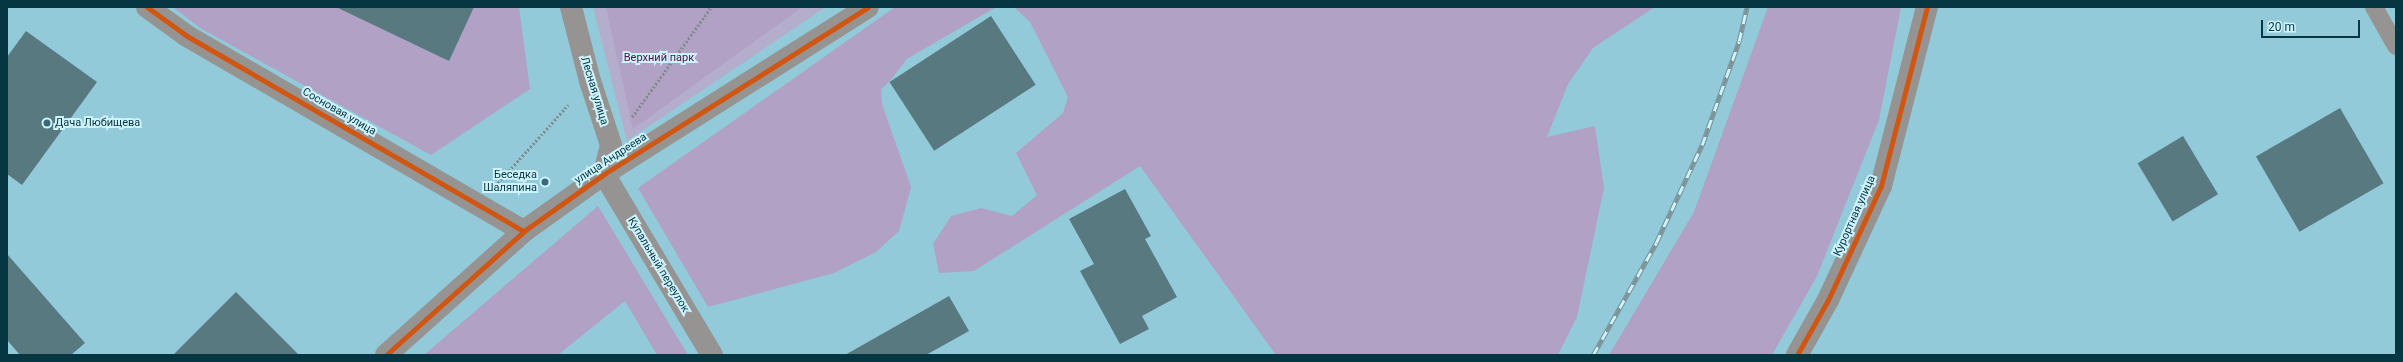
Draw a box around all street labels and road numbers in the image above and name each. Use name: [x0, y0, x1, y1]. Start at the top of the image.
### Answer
street label: Лесная улица: [577, 55, 611, 127]
street label: Сосновая улица: [300, 86, 378, 138]
street label: улица Андреева: [573, 131, 649, 187]
street label: Курортная улица: [1831, 174, 1879, 258]
street label: Купальный переулок: [624, 215, 692, 315]

